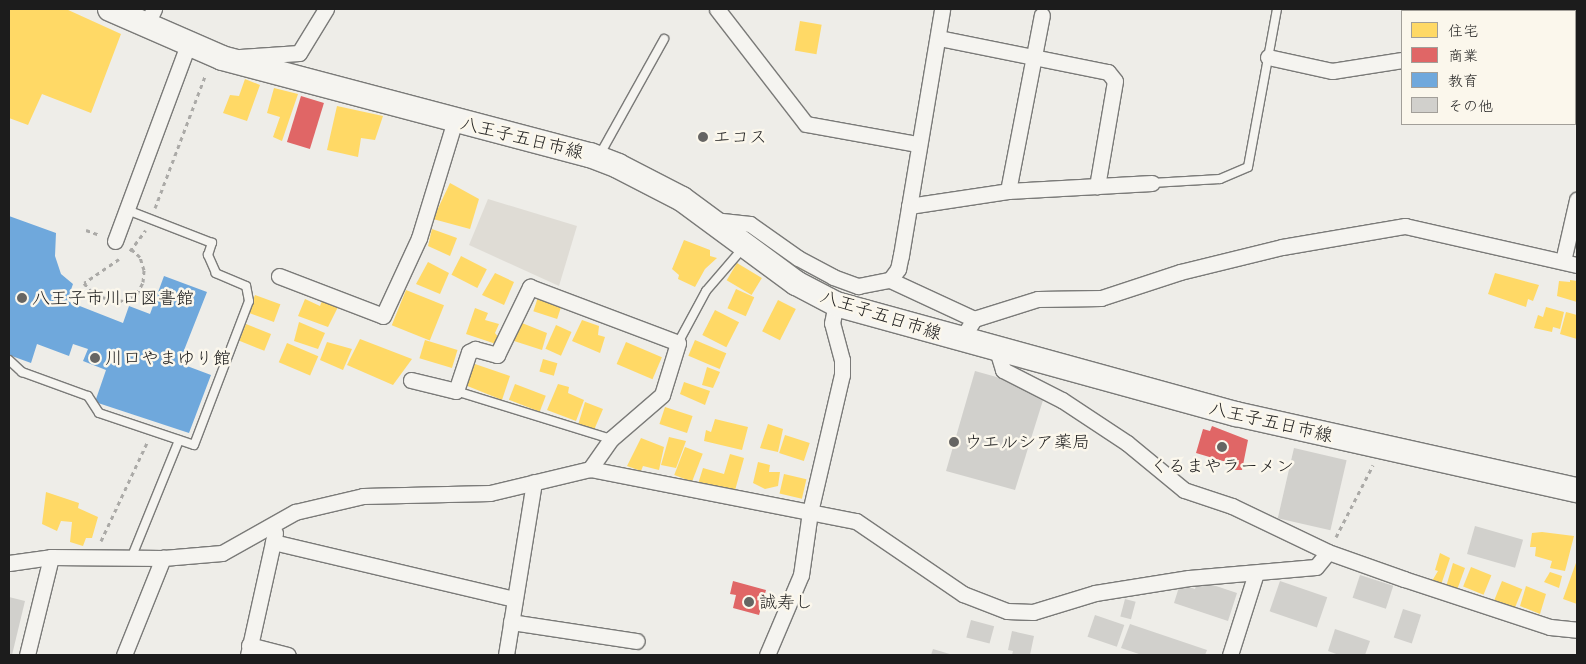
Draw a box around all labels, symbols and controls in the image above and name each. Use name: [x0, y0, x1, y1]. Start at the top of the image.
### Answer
legend: [1401, 10, 1576, 125]
text: 住宅: [1448, 21, 1478, 41]
text: 商業: [1448, 46, 1478, 66]
text: 教育: [1448, 71, 1478, 91]
text: その他: [1448, 96, 1493, 116]
street label: 八王子五日市線: [458, 112, 586, 164]
place label: エコス: [713, 126, 767, 148]
marker: エコス: [697, 131, 709, 143]
street label: 八王子五日市線: [818, 285, 944, 345]
place label: 八王子市川口図書館: [32, 287, 194, 309]
marker: 八王子市川口図書館: [16, 292, 28, 304]
place label: 川口やまゆり館: [105, 347, 231, 369]
marker: 川口やまゆり館: [89, 352, 101, 364]
street label: 八王子五日市線: [1207, 397, 1335, 447]
place label: ウエルシア薬局: [964, 431, 1090, 453]
marker: ウエルシア薬局: [948, 436, 960, 448]
marker: くるまやラーメン: [1216, 441, 1228, 453]
place label: くるまやラーメン: [1150, 455, 1294, 477]
place label: 誠寿し: [759, 591, 813, 613]
marker: 誠寿し: [743, 596, 755, 608]

